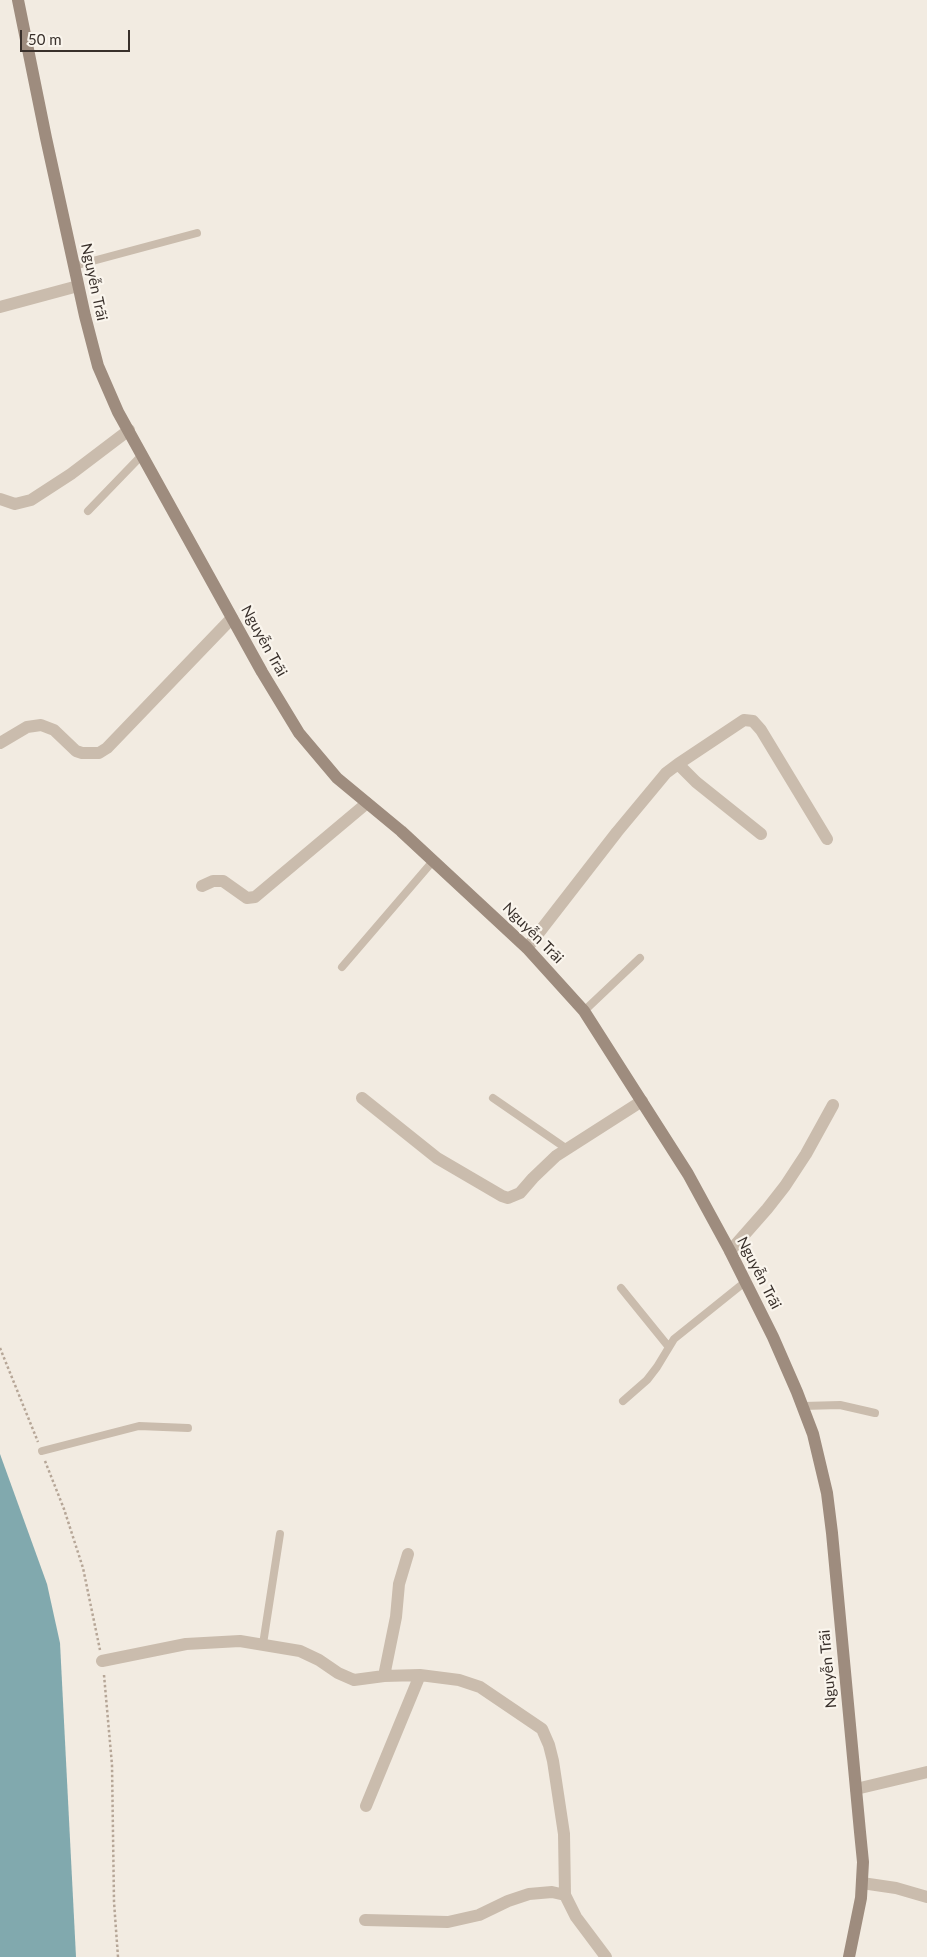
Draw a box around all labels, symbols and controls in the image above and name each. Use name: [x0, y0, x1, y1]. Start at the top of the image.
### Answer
scale bar: [22, 20, 132, 52]
text: 50 m: [28, 30, 62, 48]
street label: Nguyễn Trãi: [77, 242, 111, 322]
street label: Nguyễn Trãi: [237, 602, 291, 680]
street label: Nguyễn Trãi: [499, 899, 567, 967]
street label: Nguyễn Trãi: [733, 1234, 785, 1312]
street label: Nguyễn Trãi: [816, 1629, 840, 1709]

